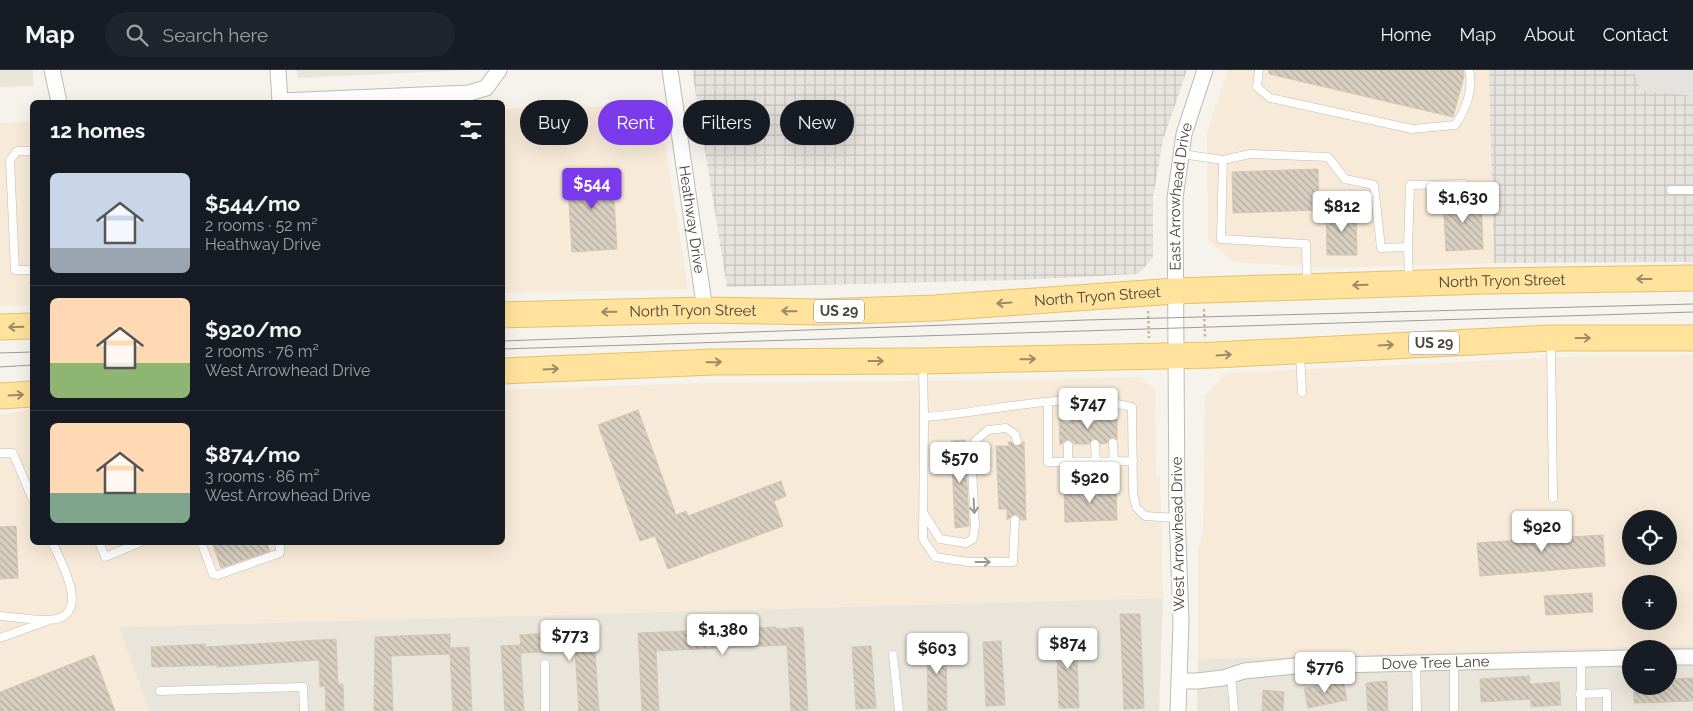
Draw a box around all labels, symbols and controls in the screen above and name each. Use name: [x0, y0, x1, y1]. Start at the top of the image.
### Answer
search box: [105, 12, 455, 57]
text: Map: [25, 20, 75, 49]
icon: search: [123, 21, 151, 49]
text: Search here: [163, 24, 268, 46]
text: Home: [1380, 24, 1431, 45]
text: Map: [1459, 24, 1496, 45]
text: About: [1524, 24, 1575, 45]
text: Contact: [1603, 24, 1668, 45]
chip: Buy: [520, 100, 588, 145]
chip: Rent: [598, 100, 673, 145]
chip: Filters: [683, 100, 770, 145]
chip: New: [780, 100, 854, 145]
icon: filters: [457, 116, 485, 144]
text: 12 homes: [50, 118, 145, 143]
street label: East Arrowhead Drive: [1166, 120, 1196, 271]
street label: Heathway Drive: [675, 164, 709, 275]
pin: $544: [562, 168, 622, 210]
text: $544: [573, 174, 611, 193]
pin: $1,630: [1422, 182, 1504, 224]
text: $1,630: [1438, 188, 1488, 207]
pin: $812: [1312, 190, 1372, 233]
text: $544/mo: [205, 191, 300, 216]
icon: home: [90, 193, 150, 253]
text: $812: [1324, 197, 1360, 216]
text: 2 rooms · 52 m²: [205, 216, 317, 235]
text: Heathway Drive: [205, 235, 321, 254]
street label: North Tryon Street: [1438, 271, 1566, 291]
one-way arrow: [1637, 274, 1653, 284]
one-way arrow: [1352, 280, 1368, 290]
street label: North Tryon Street: [1033, 283, 1161, 310]
one-way arrow: [996, 299, 1012, 308]
road number: US 29: [814, 300, 864, 322]
street label: North Tryon Street: [629, 301, 757, 321]
one-way arrow: [782, 307, 798, 316]
one-way arrow: [602, 308, 618, 317]
text: $920/mo: [205, 317, 301, 342]
icon: home: [90, 318, 150, 378]
one-way arrow: [9, 322, 25, 331]
road number: US 29: [1409, 332, 1459, 354]
one-way arrow: [1575, 333, 1591, 343]
one-way arrow: [1378, 341, 1394, 350]
text: 2 rooms · 76 m²: [205, 342, 319, 361]
one-way arrow: [1216, 350, 1232, 359]
one-way arrow: [1020, 354, 1036, 364]
one-way arrow: [868, 356, 884, 366]
one-way arrow: [705, 357, 721, 367]
text: West Arrowhead Drive: [205, 361, 370, 380]
one-way arrow: [543, 364, 559, 373]
pin: $747: [1058, 388, 1118, 430]
one-way arrow: [8, 390, 24, 399]
text: $747: [1070, 394, 1106, 413]
text: $874/mo: [205, 442, 300, 467]
pin: $570: [930, 442, 990, 484]
icon: home: [90, 443, 150, 503]
text: $570: [941, 448, 979, 467]
street label: West Arrowhead Drive: [1168, 456, 1188, 612]
pin: $920: [1060, 462, 1120, 504]
text: 3 rooms · 86 m²: [205, 467, 320, 486]
text: $920: [1071, 468, 1109, 487]
text: West Arrowhead Drive: [205, 486, 370, 505]
one-way arrow: [969, 497, 978, 513]
pin: $920: [1512, 510, 1572, 553]
map controls: [1622, 510, 1677, 695]
button: locate: [1622, 510, 1677, 565]
text: $920: [1523, 517, 1561, 536]
one-way arrow: [974, 557, 991, 567]
button: +: [1622, 575, 1677, 630]
pin: $1,380: [682, 614, 764, 656]
pin: $773: [540, 620, 600, 662]
text: $1,380: [698, 620, 748, 639]
text: $773: [551, 626, 589, 645]
pin: $874: [1038, 628, 1098, 670]
pin: $603: [907, 632, 967, 675]
text: $874: [1049, 634, 1087, 653]
text: $603: [918, 639, 956, 658]
button: −: [1622, 640, 1677, 695]
pin: $776: [1295, 652, 1355, 694]
street label: Dove Tree Lane: [1381, 652, 1490, 673]
text: $776: [1306, 658, 1344, 677]

